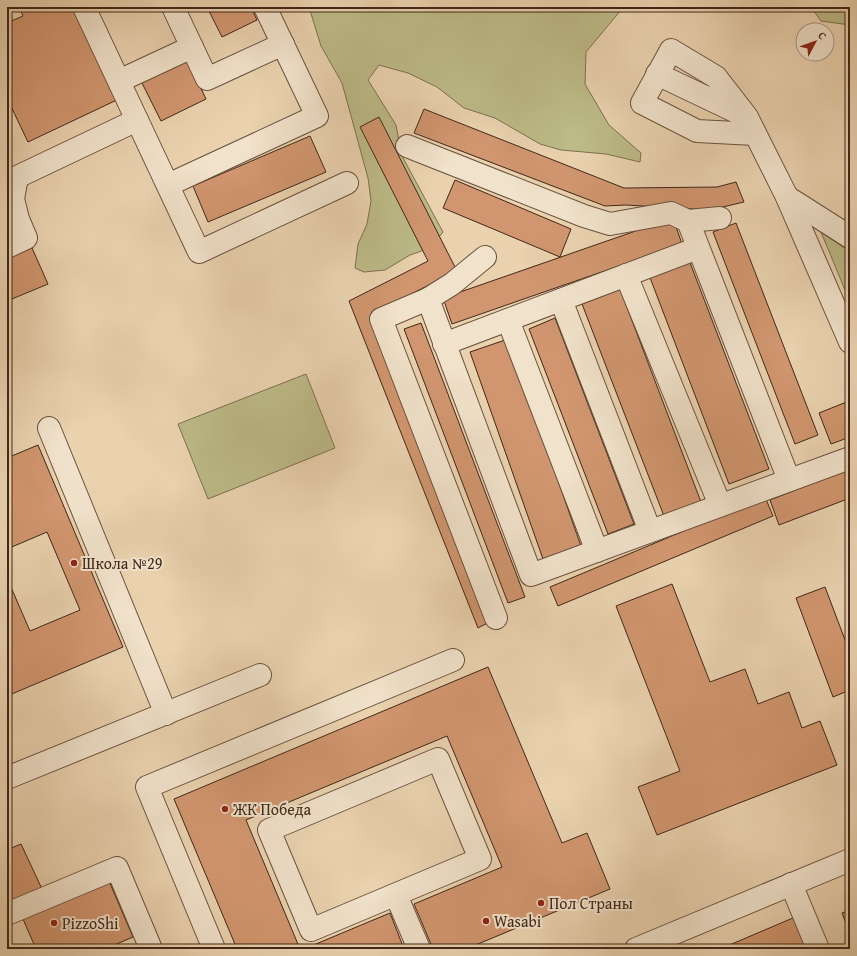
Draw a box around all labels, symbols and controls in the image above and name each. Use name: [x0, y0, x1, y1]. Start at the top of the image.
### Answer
north arrow: [795, 22, 835, 62]
text: С: [814, 28, 831, 43]
place label: Школа №29: [82, 551, 163, 575]
marker: Школа №29: [69, 558, 79, 568]
place label: ЖК Победа: [232, 797, 311, 821]
marker: ЖК Победа: [220, 804, 230, 814]
place label: Пол Страны: [549, 891, 633, 915]
marker: Пол Страны: [536, 898, 546, 908]
place label: Wasabi: [494, 909, 542, 933]
place label: PizzoShi: [62, 911, 119, 935]
marker: Wasabi: [481, 916, 491, 926]
marker: PizzoShi: [49, 918, 59, 928]

